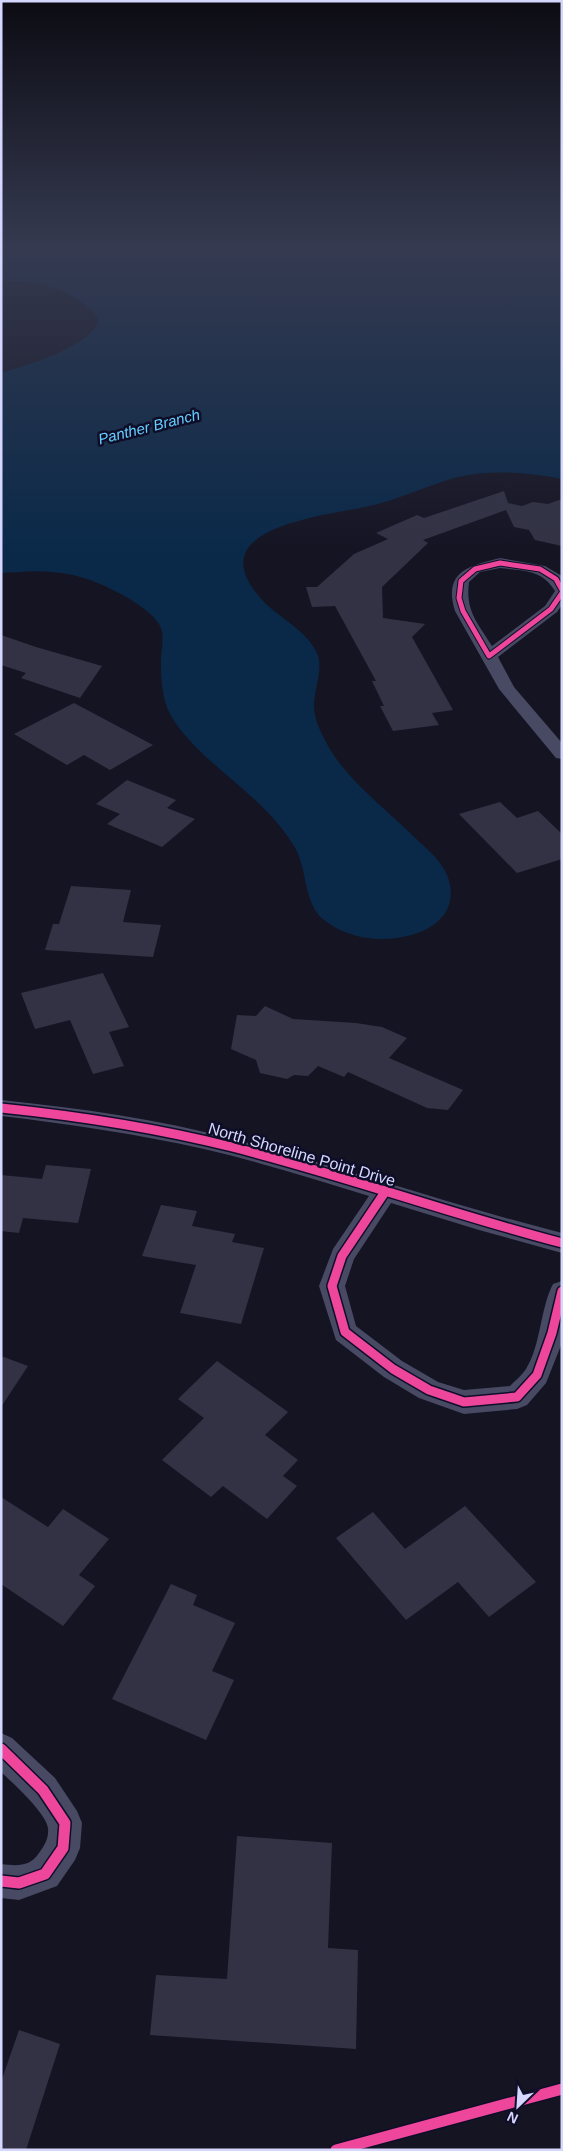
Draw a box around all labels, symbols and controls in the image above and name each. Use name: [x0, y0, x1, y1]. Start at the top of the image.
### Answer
water label: Panther Branch: [96, 406, 202, 447]
street label: North Shoreline Point Drive: [206, 1120, 397, 1189]
north arrow: [493, 2081, 543, 2131]
text: N: [505, 2108, 520, 2127]

